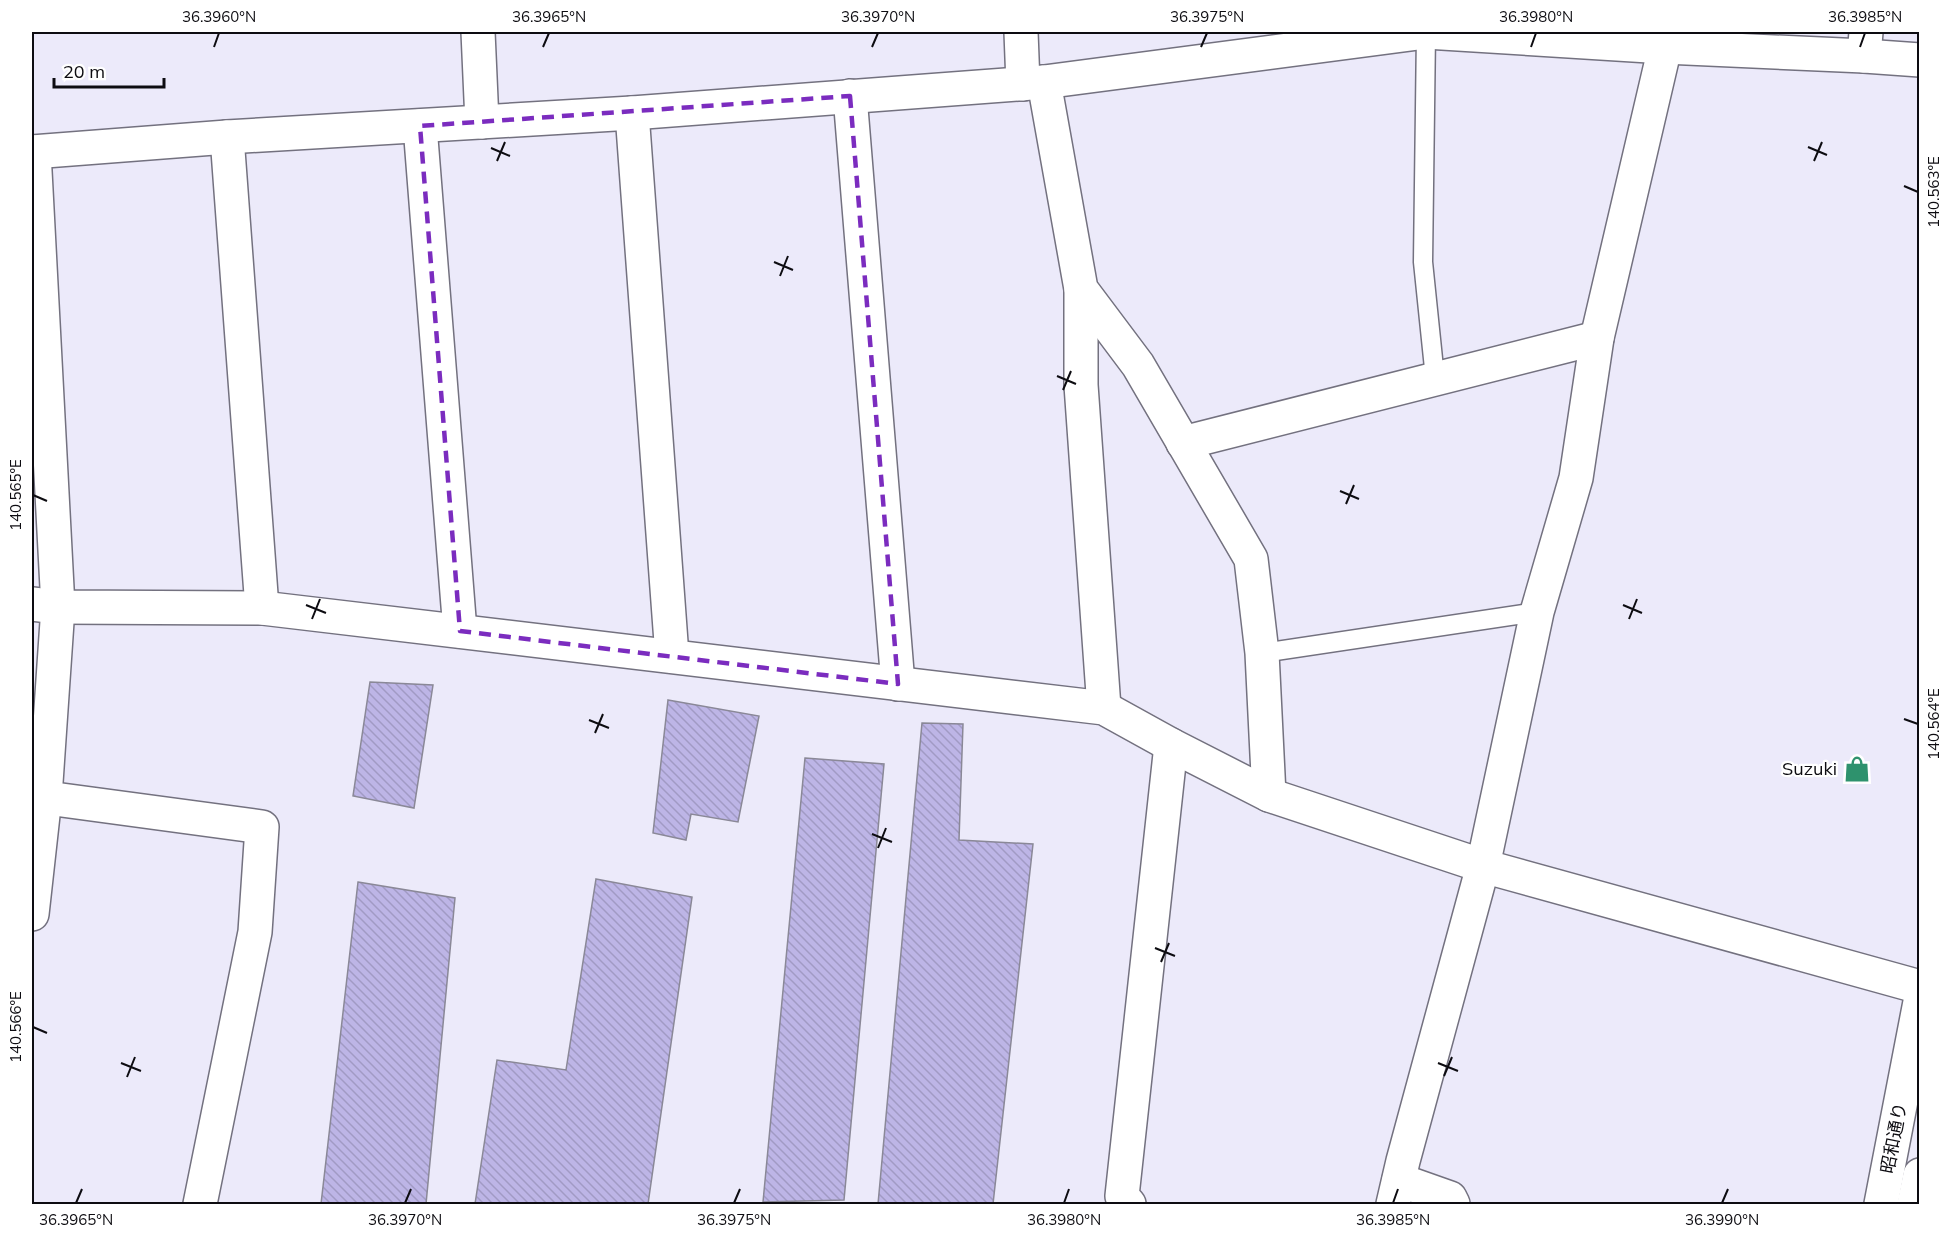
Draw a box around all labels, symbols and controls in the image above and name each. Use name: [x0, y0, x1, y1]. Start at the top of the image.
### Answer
text: 36.3960°N: [182, 7, 256, 26]
text: 36.3965°N: [512, 7, 586, 26]
text: 36.3970°N: [841, 7, 915, 26]
text: 36.3975°N: [1170, 7, 1244, 26]
text: 36.3980°N: [1499, 7, 1573, 26]
text: 36.3985°N: [1828, 7, 1902, 26]
scale bar: [54, 51, 164, 89]
text: 20 m: [63, 60, 105, 83]
text: 140.563°E: [1924, 156, 1943, 228]
text: 140.565°E: [6, 459, 25, 531]
text: 140.564°E: [1924, 688, 1943, 760]
shop icon: Suzuki: [1842, 754, 1872, 784]
place label: Suzuki: [1782, 757, 1837, 780]
text: 140.566°E: [6, 991, 25, 1063]
street label: 昭和通り: [1875, 1100, 1912, 1175]
text: 36.3965°N: [39, 1210, 113, 1229]
text: 36.3970°N: [368, 1210, 442, 1229]
text: 36.3975°N: [697, 1210, 771, 1229]
text: 36.3980°N: [1027, 1210, 1101, 1229]
text: 36.3985°N: [1356, 1210, 1430, 1229]
text: 36.3990°N: [1685, 1210, 1759, 1229]

